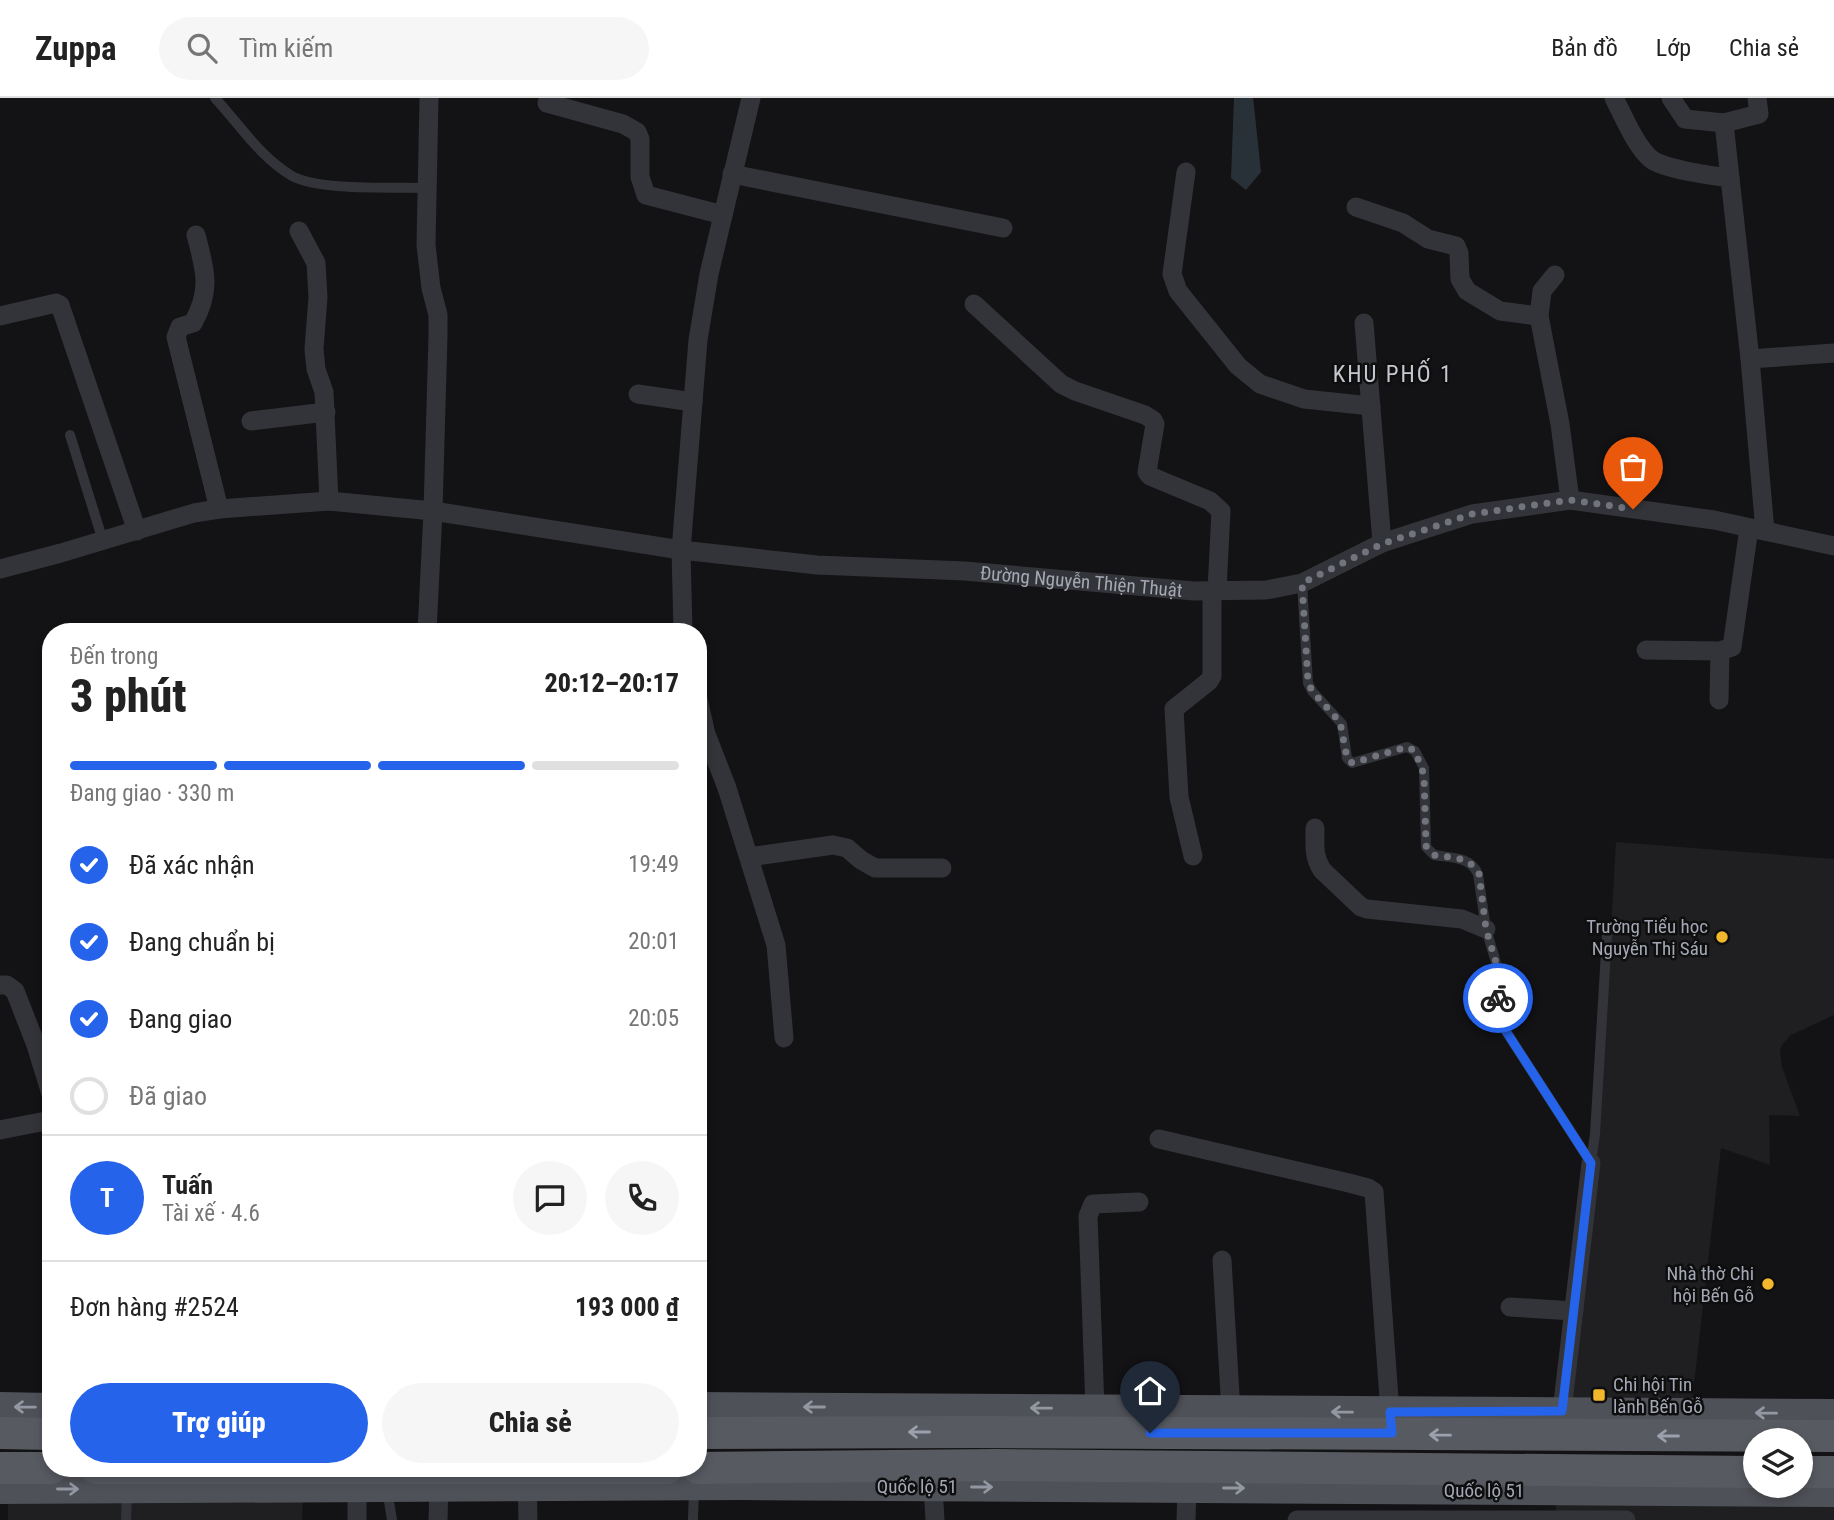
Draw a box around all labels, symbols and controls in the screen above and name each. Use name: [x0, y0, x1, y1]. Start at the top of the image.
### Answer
search box: [159, 17, 649, 80]
text: Zuppa: [35, 29, 117, 68]
icon: search: [183, 29, 221, 67]
text: Tìm kiếm: [239, 33, 333, 63]
text: Bản đồ: [1551, 34, 1618, 62]
text: Lớp: [1656, 34, 1691, 62]
text: Chia sẻ: [1729, 34, 1799, 62]
district label: KHU PHỐ 1: [1333, 358, 1453, 388]
pin: [1603, 437, 1663, 509]
icon: bag: [1614, 448, 1652, 486]
street label: Đường Nguyễn Thiện Thuật: [979, 561, 1183, 602]
text: Đến trong: [70, 643, 158, 670]
text: 20:12–20:17: [545, 668, 679, 698]
text: 3 phút: [70, 669, 186, 723]
text: Đang giao · 330 m: [70, 780, 234, 807]
icon: check: [70, 846, 108, 884]
text: Đã xác nhận: [129, 850, 255, 880]
text: 19:49: [628, 851, 679, 878]
place label: Trường Tiểu học Nguyễn Thị Sáu: [1586, 915, 1708, 960]
icon: check: [70, 923, 108, 961]
text: Đang chuẩn bị: [129, 927, 275, 957]
text: 20:01: [628, 928, 679, 955]
marker: Trường Tiểu học Nguyễn Thị Sáu: [1714, 929, 1730, 945]
courier: [1463, 963, 1533, 1033]
icon: bike: [1479, 979, 1517, 1017]
icon: check: [70, 1000, 108, 1038]
text: Đang giao: [129, 1004, 232, 1034]
text: 20:05: [628, 1005, 679, 1032]
text: Đã giao: [129, 1081, 207, 1111]
button: chat: [513, 1161, 587, 1235]
button: phone: [605, 1161, 679, 1235]
text: Tuấn: [162, 1170, 213, 1200]
text: T: [100, 1183, 114, 1213]
text: Tài xế · 4.6: [162, 1200, 260, 1227]
place label: Nhà thờ Chi hội Bến Gỗ: [1667, 1262, 1754, 1307]
marker: Nhà thờ Chi hội Bến Gỗ: [1760, 1276, 1776, 1292]
text: Đơn hàng #2524: [70, 1292, 239, 1322]
text: 193 000 ₫: [575, 1292, 679, 1322]
pin: [1120, 1361, 1180, 1433]
icon: home: [1131, 1372, 1169, 1410]
place label: Chi hội Tin lành Bến Gỗ: [1613, 1373, 1703, 1418]
button: Trợ giúp: [70, 1383, 368, 1463]
button: Chia sẻ: [382, 1383, 679, 1463]
marker: Chi hội Tin lành Bến Gỗ: [1591, 1387, 1607, 1403]
one-way arrow: [14, 1400, 37, 1414]
one-way arrow: [803, 1400, 826, 1414]
one-way arrow: [1030, 1402, 1053, 1415]
one-way arrow: [1331, 1405, 1354, 1419]
one-way arrow: [1755, 1406, 1778, 1420]
one-way arrow: [908, 1426, 931, 1439]
one-way arrow: [1429, 1428, 1452, 1441]
map controls: [1743, 1428, 1813, 1498]
button: layers: [1743, 1428, 1813, 1498]
one-way arrow: [1657, 1429, 1680, 1443]
street label: Quốc lộ 51: [877, 1475, 957, 1498]
street label: Quốc lộ 51: [1444, 1479, 1524, 1502]
one-way arrow: [970, 1480, 993, 1494]
one-way arrow: [1222, 1481, 1245, 1495]
one-way arrow: [56, 1482, 79, 1496]

